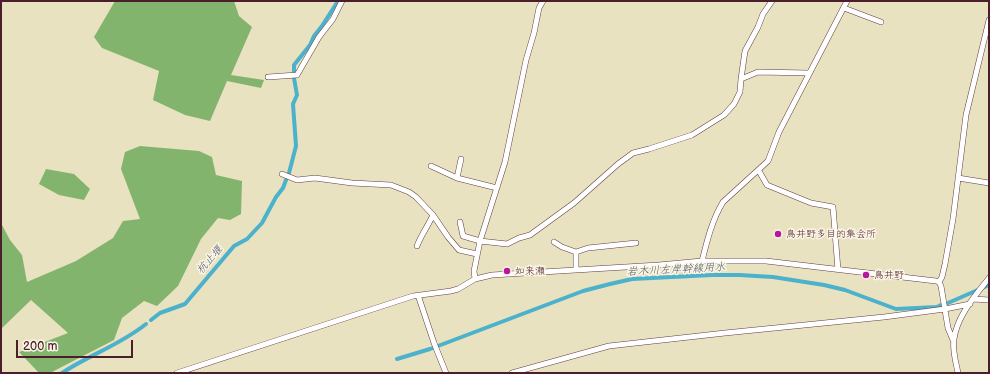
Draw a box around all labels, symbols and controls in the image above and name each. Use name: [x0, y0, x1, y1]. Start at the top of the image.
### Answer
place label: 鳥井野多目的集会所: [786, 228, 876, 240]
marker: 鳥井野多目的集会所: [773, 229, 783, 239]
water label: 杭止堰: [194, 243, 226, 277]
water label: 岩木川左岸幹線用水: [626, 261, 726, 279]
place label: 如来瀬: [515, 265, 545, 277]
marker: 如来瀬: [502, 266, 512, 276]
place label: 鳥井野: [874, 269, 904, 281]
marker: 鳥井野: [861, 270, 871, 280]
scale bar: [18, 332, 135, 358]
text: 200 m: [23, 339, 57, 354]

